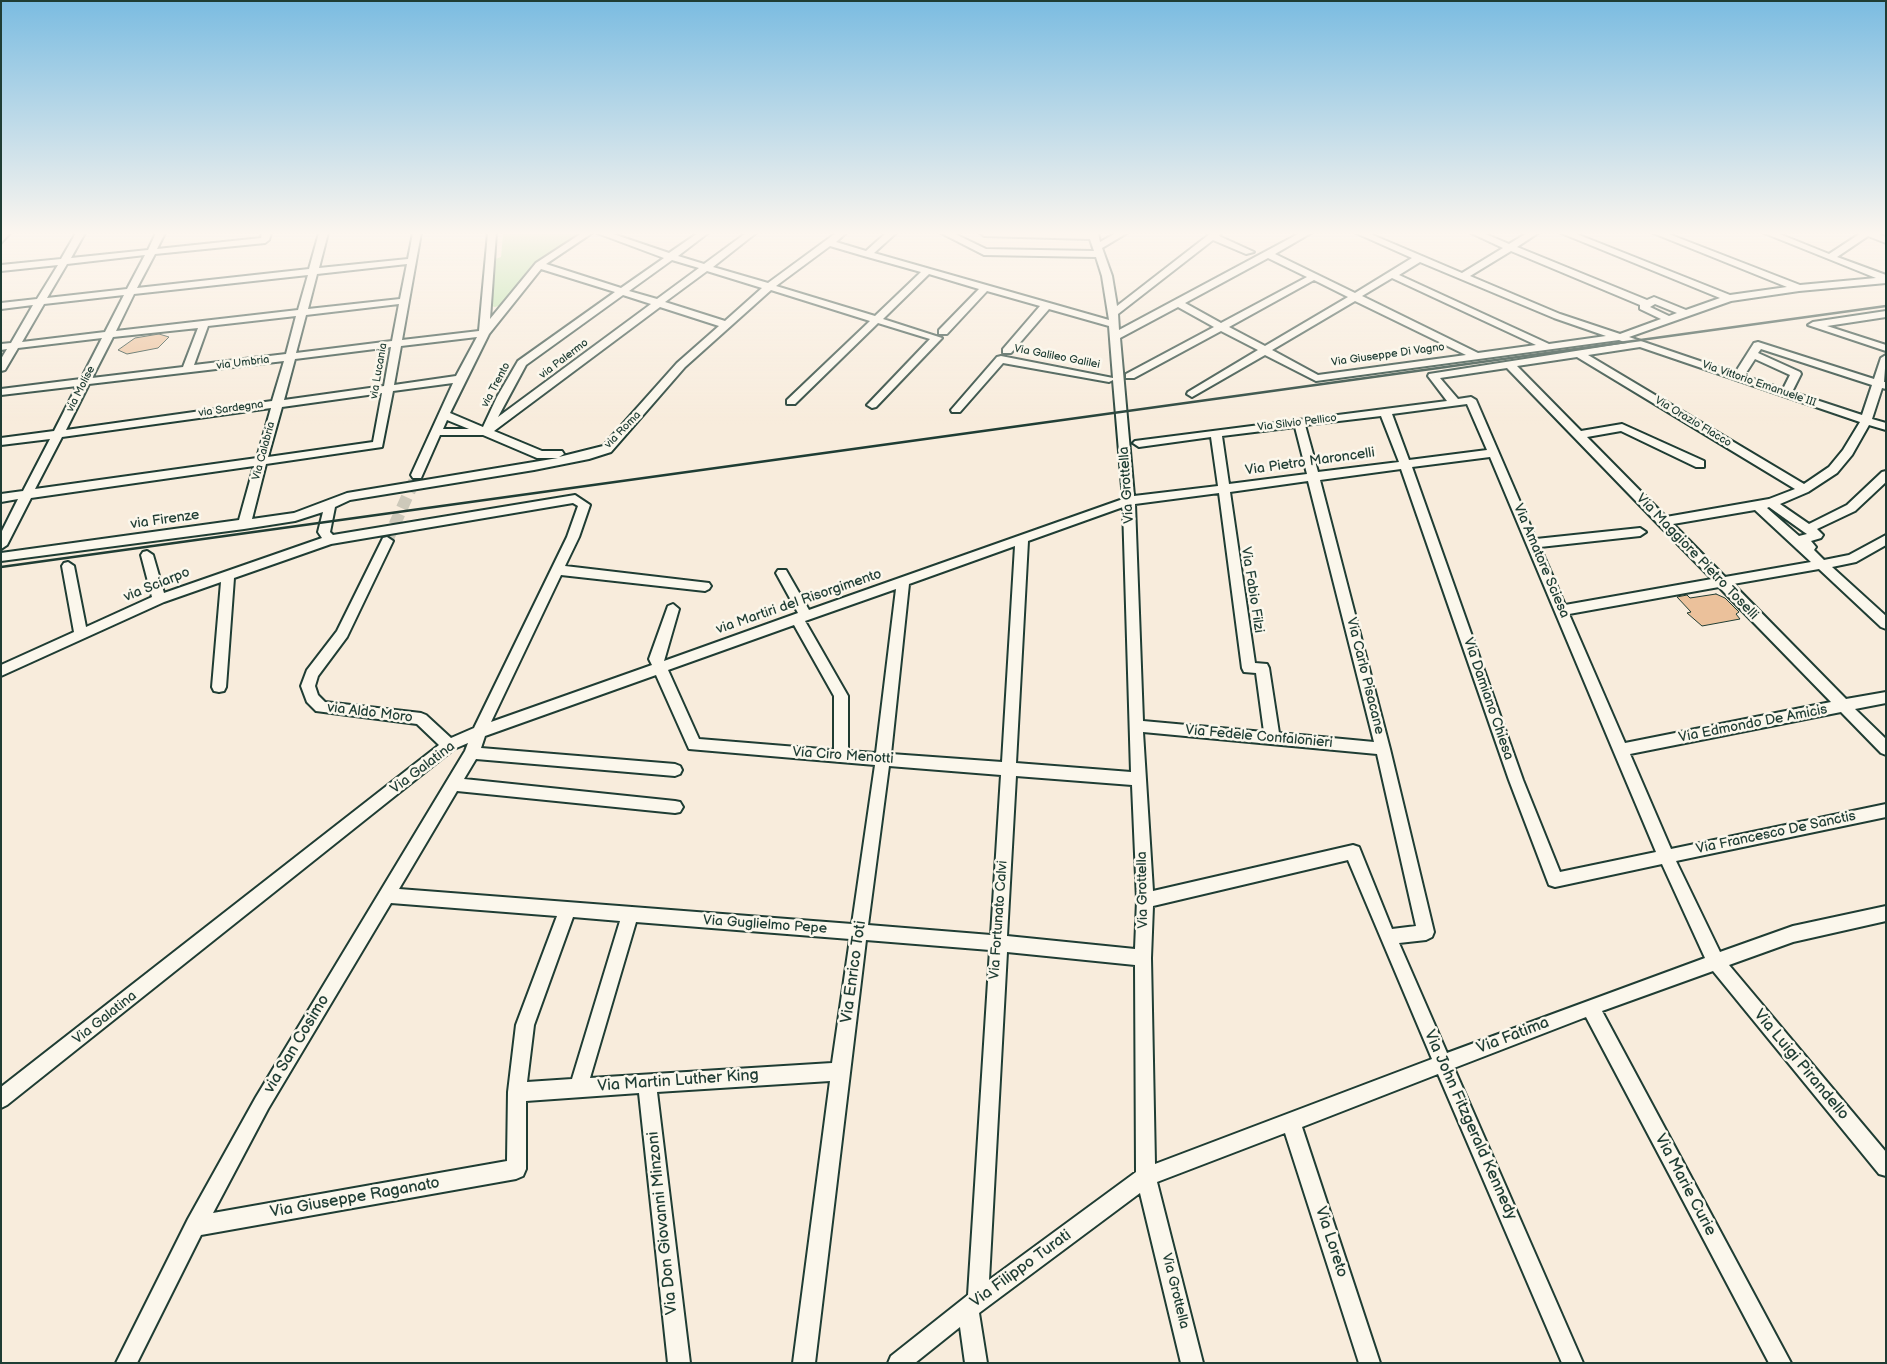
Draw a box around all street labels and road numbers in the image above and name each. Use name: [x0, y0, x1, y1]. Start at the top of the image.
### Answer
street label: via Palermo: [537, 336, 591, 382]
street label: Via Giuseppe Di Vagno: [1331, 341, 1445, 369]
street label: via Lucania: [368, 342, 390, 400]
street label: Via Galileo Galilei: [1013, 342, 1101, 372]
street label: via Umbria: [216, 353, 270, 373]
street label: Via Vittorio Emanuele III: [1700, 358, 1818, 410]
street label: via Trento: [479, 360, 513, 410]
street label: via Molise: [64, 364, 98, 414]
street label: Via Orazio Flacco: [1652, 394, 1734, 450]
street label: via Sardegna: [198, 398, 264, 420]
street label: via Roma: [602, 409, 644, 451]
street label: Via Silvio Pellico: [1257, 412, 1337, 434]
street label: Via Calabria: [250, 420, 278, 482]
street label: Via Pietro Maroncelli: [1244, 445, 1376, 479]
street label: Via Grottella: [1116, 446, 1138, 524]
street label: Via Maggiore Pietro Toselli: [1632, 490, 1762, 624]
street label: Via Amatore Sciesa: [1509, 501, 1573, 621]
street label: via Firenze: [130, 507, 200, 533]
street label: Via Fabio Filzi: [1237, 546, 1267, 634]
street label: via Sciarpo: [121, 564, 193, 606]
street label: via Martiri del Risorgimento: [714, 566, 884, 638]
street label: Via Carlo Pisacane: [1342, 616, 1388, 736]
street label: Via Damiano Chiesa: [1459, 636, 1517, 762]
street label: via Aldo Moro: [326, 699, 414, 727]
street label: Via Edmondo De Amicis: [1677, 701, 1829, 747]
street label: Via Fedele Confalonieri: [1185, 722, 1333, 752]
street label: Via Galatina: [387, 738, 459, 798]
street label: Via Ciro Menotti: [792, 744, 894, 768]
street label: Via Francesco De Sanctis: [1695, 808, 1857, 858]
street label: Via Grottella: [1134, 851, 1152, 929]
street label: Via Fortunato Calvi: [986, 860, 1012, 980]
street label: Via Guglielmo Pepe: [703, 912, 827, 938]
street label: Via Enrico Toti: [837, 919, 871, 1025]
street label: Via Galatina: [70, 988, 140, 1048]
street label: via San Cosimo: [260, 991, 334, 1097]
street label: Via Luigi Pirandello: [1749, 1006, 1853, 1124]
street label: Via Fatima: [1474, 1013, 1552, 1059]
street label: Via John Fitzgerald Kennedy: [1419, 1027, 1521, 1223]
street label: Via Martin Luther King: [597, 1066, 759, 1096]
street label: Via Don Giovanni Minzoni: [644, 1130, 682, 1316]
street label: Via Marie Curie: [1650, 1131, 1720, 1239]
street label: Via Giuseppe Raganato: [269, 1174, 441, 1222]
street label: Via Loreto: [1311, 1204, 1351, 1280]
street label: Via Filippo Turati: [967, 1226, 1075, 1312]
street label: Via Grottella: [1158, 1251, 1192, 1331]

